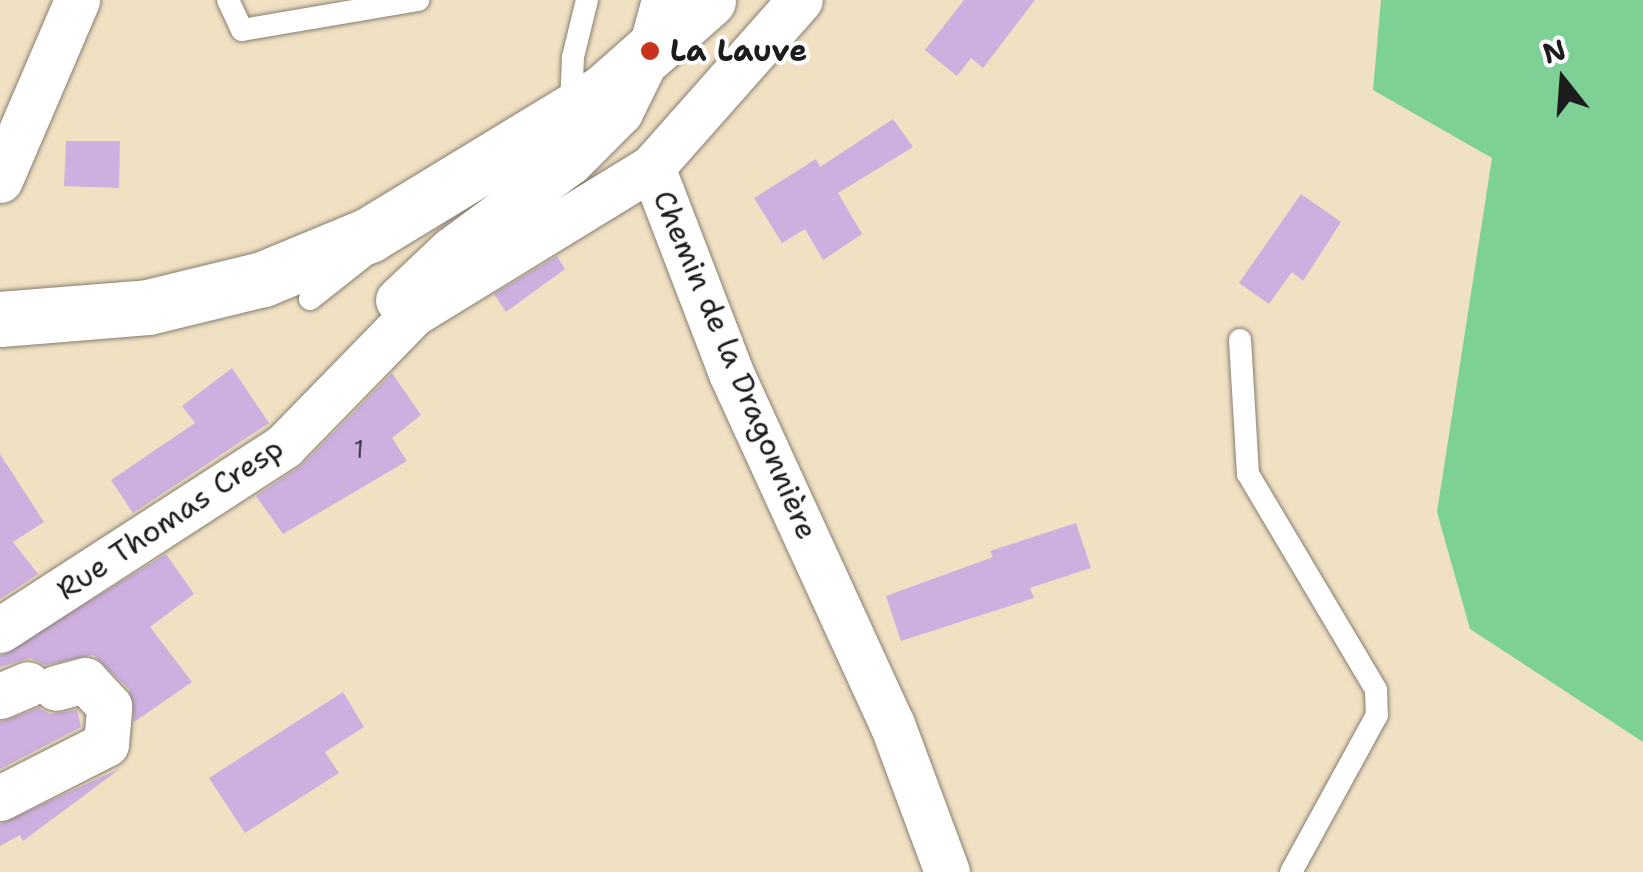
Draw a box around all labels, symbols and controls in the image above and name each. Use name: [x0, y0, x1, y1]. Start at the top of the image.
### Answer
north arrow: [1513, 30, 1613, 130]
text: N: [1538, 30, 1570, 73]
place label: La Lauve: [670, 33, 807, 69]
marker: La Lauve: [639, 40, 661, 62]
street label: Chemin de la Dragonnière: [645, 185, 825, 545]
street label: Rue Thomas Cresp: [50, 430, 290, 608]
house number: 1: [354, 434, 364, 464]

